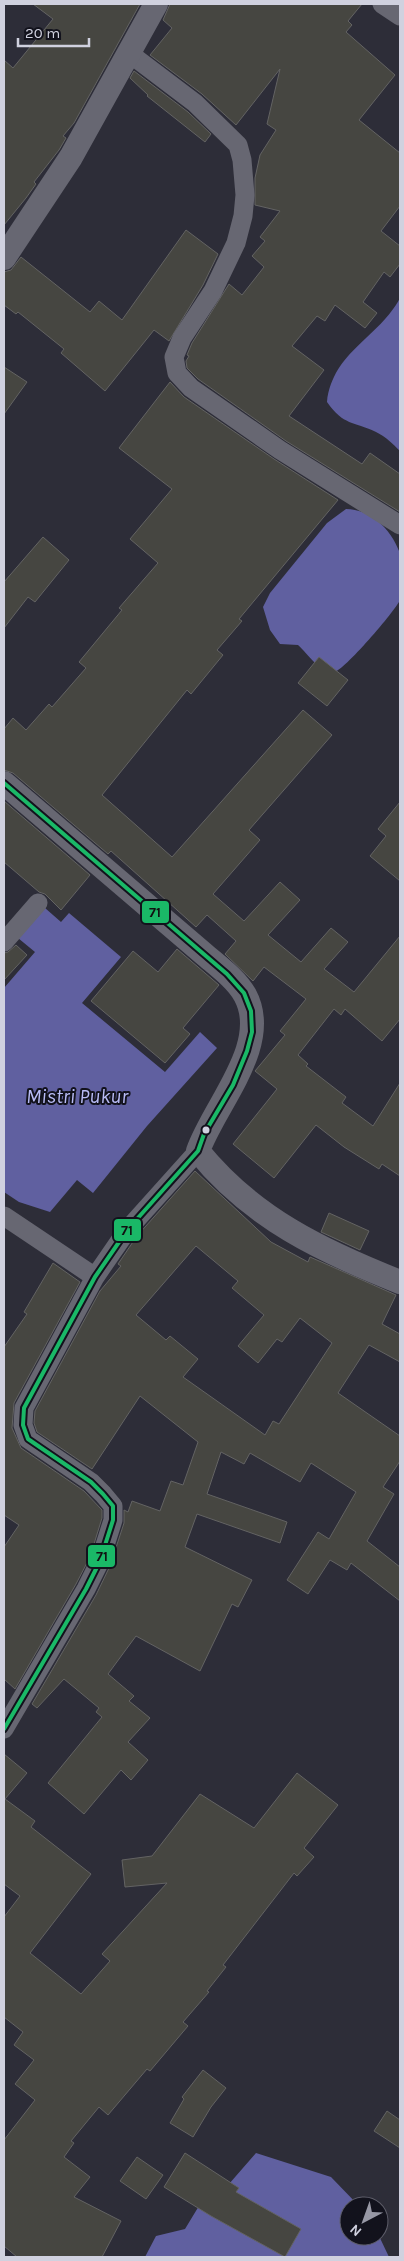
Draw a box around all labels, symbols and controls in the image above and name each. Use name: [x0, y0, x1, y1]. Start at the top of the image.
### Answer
scale bar: [18, 15, 89, 47]
text: 20 m: [25, 24, 60, 42]
line badge: 71: [141, 900, 170, 924]
text: 71: [149, 904, 161, 921]
water label: Mistri Pukur: [26, 1085, 129, 1108]
unlabelled marker: [201, 1125, 211, 1135]
line badge: 71: [113, 1218, 142, 1242]
text: 71: [121, 1222, 133, 1239]
line badge: 71: [87, 1544, 116, 1568]
text: 71: [96, 1548, 108, 1565]
north arrow: [339, 2196, 389, 2246]
text: N: [346, 2221, 365, 2240]

